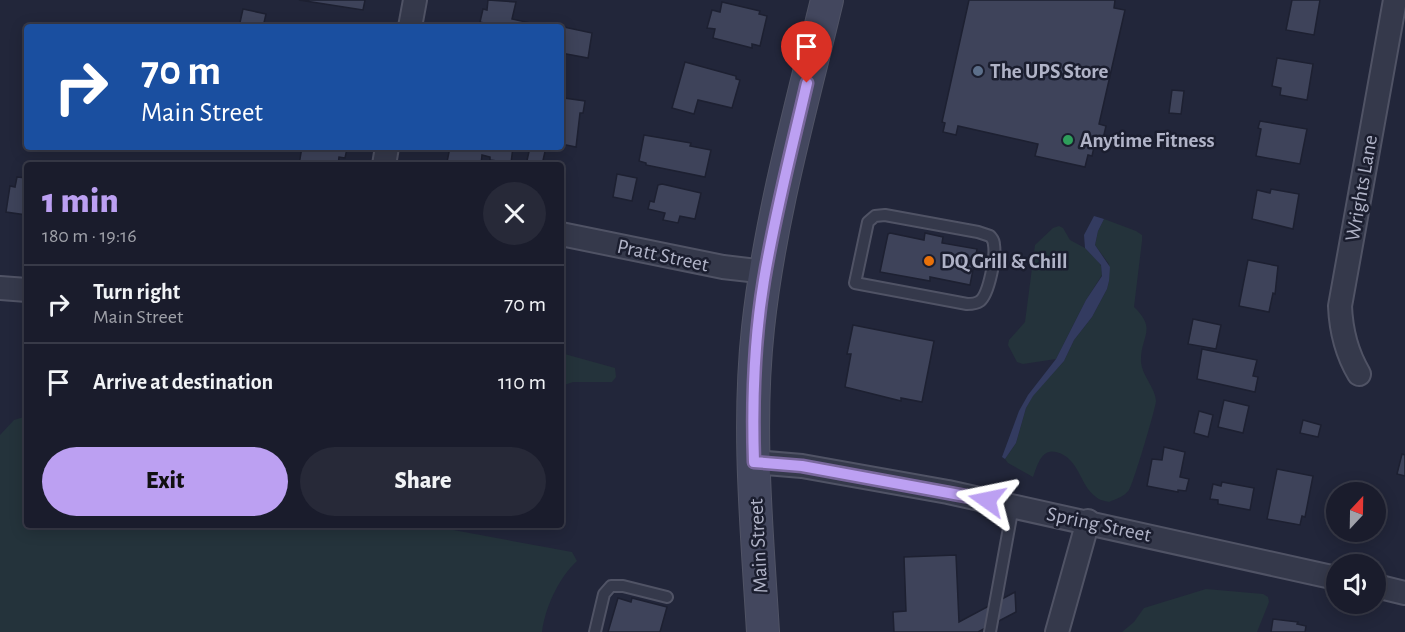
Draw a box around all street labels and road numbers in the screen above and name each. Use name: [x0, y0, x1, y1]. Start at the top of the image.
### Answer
street label: Wrights Lane: [1342, 133, 1381, 243]
street label: Pratt Street: [615, 236, 711, 276]
street label: Main Street: [746, 498, 771, 594]
street label: Spring Street: [1045, 503, 1153, 546]

